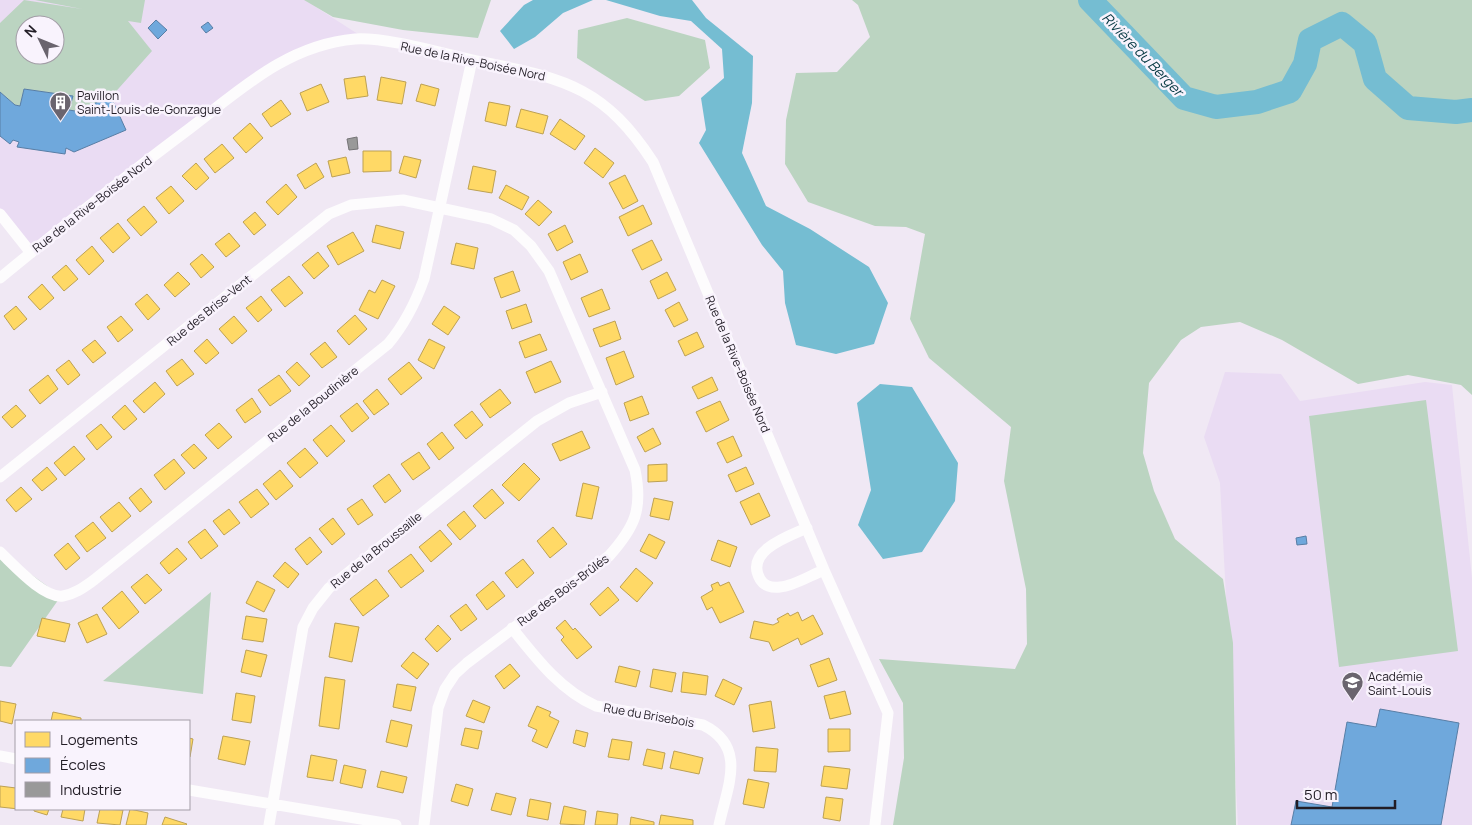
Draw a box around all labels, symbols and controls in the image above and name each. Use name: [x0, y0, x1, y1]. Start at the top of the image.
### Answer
water label: Rivière du Berger: [1098, 8, 1189, 101]
north arrow: [15, 15, 65, 65]
text: N: [20, 21, 41, 41]
street label: Rue de la Rive-Boisée Nord: [399, 37, 547, 85]
place label: Pavillon Saint-Louis-de-Gonzague: [77, 87, 221, 118]
building icon: Pavillon Saint-Louis-de-Gonzague: [49, 90, 73, 121]
street label: Rue de la Rive-Boisée Nord: [29, 152, 155, 256]
street label: Rue des Brise-Vent: [163, 270, 255, 349]
street label: Rue de la Rive-Boisée Nord: [701, 293, 775, 435]
street label: Rue de la Boudinière: [264, 362, 362, 446]
street label: Rue de la Broussaille: [327, 508, 425, 592]
street label: Rue des Bois-Brûlés: [514, 550, 612, 630]
place label: Académie Saint-Louis: [1368, 668, 1431, 699]
school or university icon: Académie Saint-Louis: [1340, 671, 1364, 702]
street label: Rue du Brisebois: [602, 699, 696, 731]
legend: [15, 720, 190, 810]
text: Logements: [60, 729, 138, 750]
text: Écoles: [60, 754, 106, 775]
scale bar: [1297, 778, 1394, 810]
text: Industrie: [60, 779, 122, 800]
text: 50 m: [1304, 784, 1338, 805]

